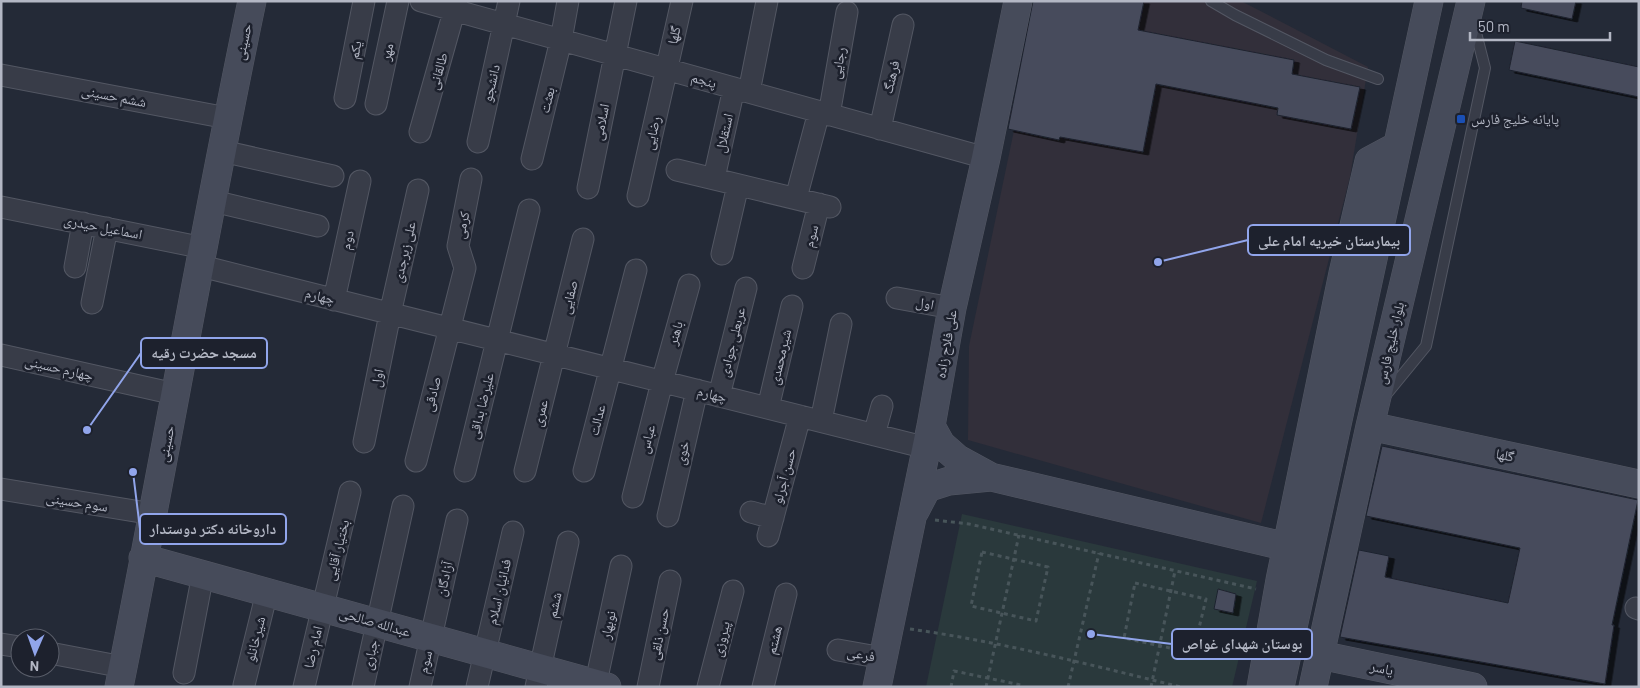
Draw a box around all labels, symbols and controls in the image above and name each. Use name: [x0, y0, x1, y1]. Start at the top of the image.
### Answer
scale bar: [1470, 10, 1610, 42]
text: 50 m: [1478, 17, 1510, 35]
street label: حسینی: [230, 22, 256, 62]
street label: گلها: [663, 24, 684, 46]
street label: یکم: [344, 39, 367, 61]
street label: مهر: [376, 42, 398, 63]
street label: رجایی: [826, 46, 850, 80]
street label: طالقانی: [424, 50, 452, 92]
street label: فرهنگ: [878, 58, 904, 95]
street label: دانشجو: [478, 62, 504, 104]
street label: پنجم: [689, 68, 719, 93]
street label: ششم حسینی: [80, 81, 148, 112]
street label: بعثت: [535, 85, 558, 115]
street label: اسلامی: [589, 102, 613, 142]
place label: پایانه خلیج فارس: [1471, 110, 1559, 129]
street label: استقلال: [711, 112, 737, 154]
marker: پایانه خلیج فارس: [1455, 113, 1467, 125]
street label: رضایی: [639, 114, 665, 152]
street label: کرمی: [451, 210, 473, 240]
street label: اسماعیل حیدری: [62, 211, 144, 243]
street label: علی زبرجدی: [388, 220, 420, 284]
street label: سوم: [800, 223, 823, 249]
callout: بیمارستان خیریه امام علی: [1248, 225, 1410, 255]
street label: دوم: [336, 229, 359, 251]
text: بیمارستان خیریه امام علی: [1258, 231, 1400, 251]
street label: صفایی: [556, 278, 582, 316]
street label: چهارم: [303, 284, 337, 309]
street label: اول: [914, 292, 936, 314]
street label: بلوار خلیج فارس: [1372, 300, 1409, 386]
street label: عربعلی جوادی: [715, 305, 749, 379]
street label: علی فلاح زاده: [931, 308, 962, 380]
street label: باهنر: [663, 319, 687, 348]
street label: شیرمحمدی: [765, 327, 795, 387]
callout: مسجد حضرت رقیه: [141, 338, 267, 368]
text: مسجد حضرت رقیه: [151, 343, 257, 361]
street label: چهارم حسینی: [23, 351, 95, 386]
street label: اول: [366, 367, 388, 389]
street label: علیرضا بداقی: [464, 371, 498, 441]
street label: صادقی: [419, 374, 445, 414]
street label: چهارم: [695, 382, 729, 407]
street label: عمری: [528, 398, 552, 428]
street label: عدالت: [584, 403, 609, 437]
street label: عباس: [635, 423, 659, 455]
street label: حسینی: [154, 424, 178, 464]
street label: خوی: [671, 439, 694, 467]
street label: گلها: [1494, 444, 1516, 465]
street label: حسن آجرلو: [768, 446, 800, 506]
street label: سوم حسینی: [45, 488, 109, 517]
callout: داروخانه دکتر دوستدار: [140, 514, 286, 544]
street label: بختیار آقایی: [321, 518, 353, 582]
text: داروخانه دکتر دوستدار: [149, 519, 276, 537]
street label: فدائیان اسلام: [483, 557, 516, 627]
street label: آزادگان: [431, 559, 457, 598]
street label: ششم: [543, 590, 566, 620]
street label: عبدالله صالحی: [337, 603, 413, 641]
street label: حسن ذلقی: [645, 606, 673, 662]
street label: نوبهار: [596, 609, 620, 642]
street label: شیرخانلو: [241, 614, 269, 664]
street label: پیروزی: [708, 619, 734, 659]
street label: امام رضا: [299, 624, 328, 670]
street label: هشتم: [762, 624, 787, 656]
north arrow: [10, 628, 60, 678]
callout: بوستان شهدای غواص: [1172, 629, 1312, 659]
text: بوستان شهدای غواص: [1182, 634, 1302, 653]
street label: جباری: [358, 638, 382, 672]
street label: فرعی: [845, 642, 877, 666]
street label: سوم: [414, 649, 437, 675]
street label: یاسر: [1368, 657, 1395, 679]
text: N: [30, 658, 39, 675]

